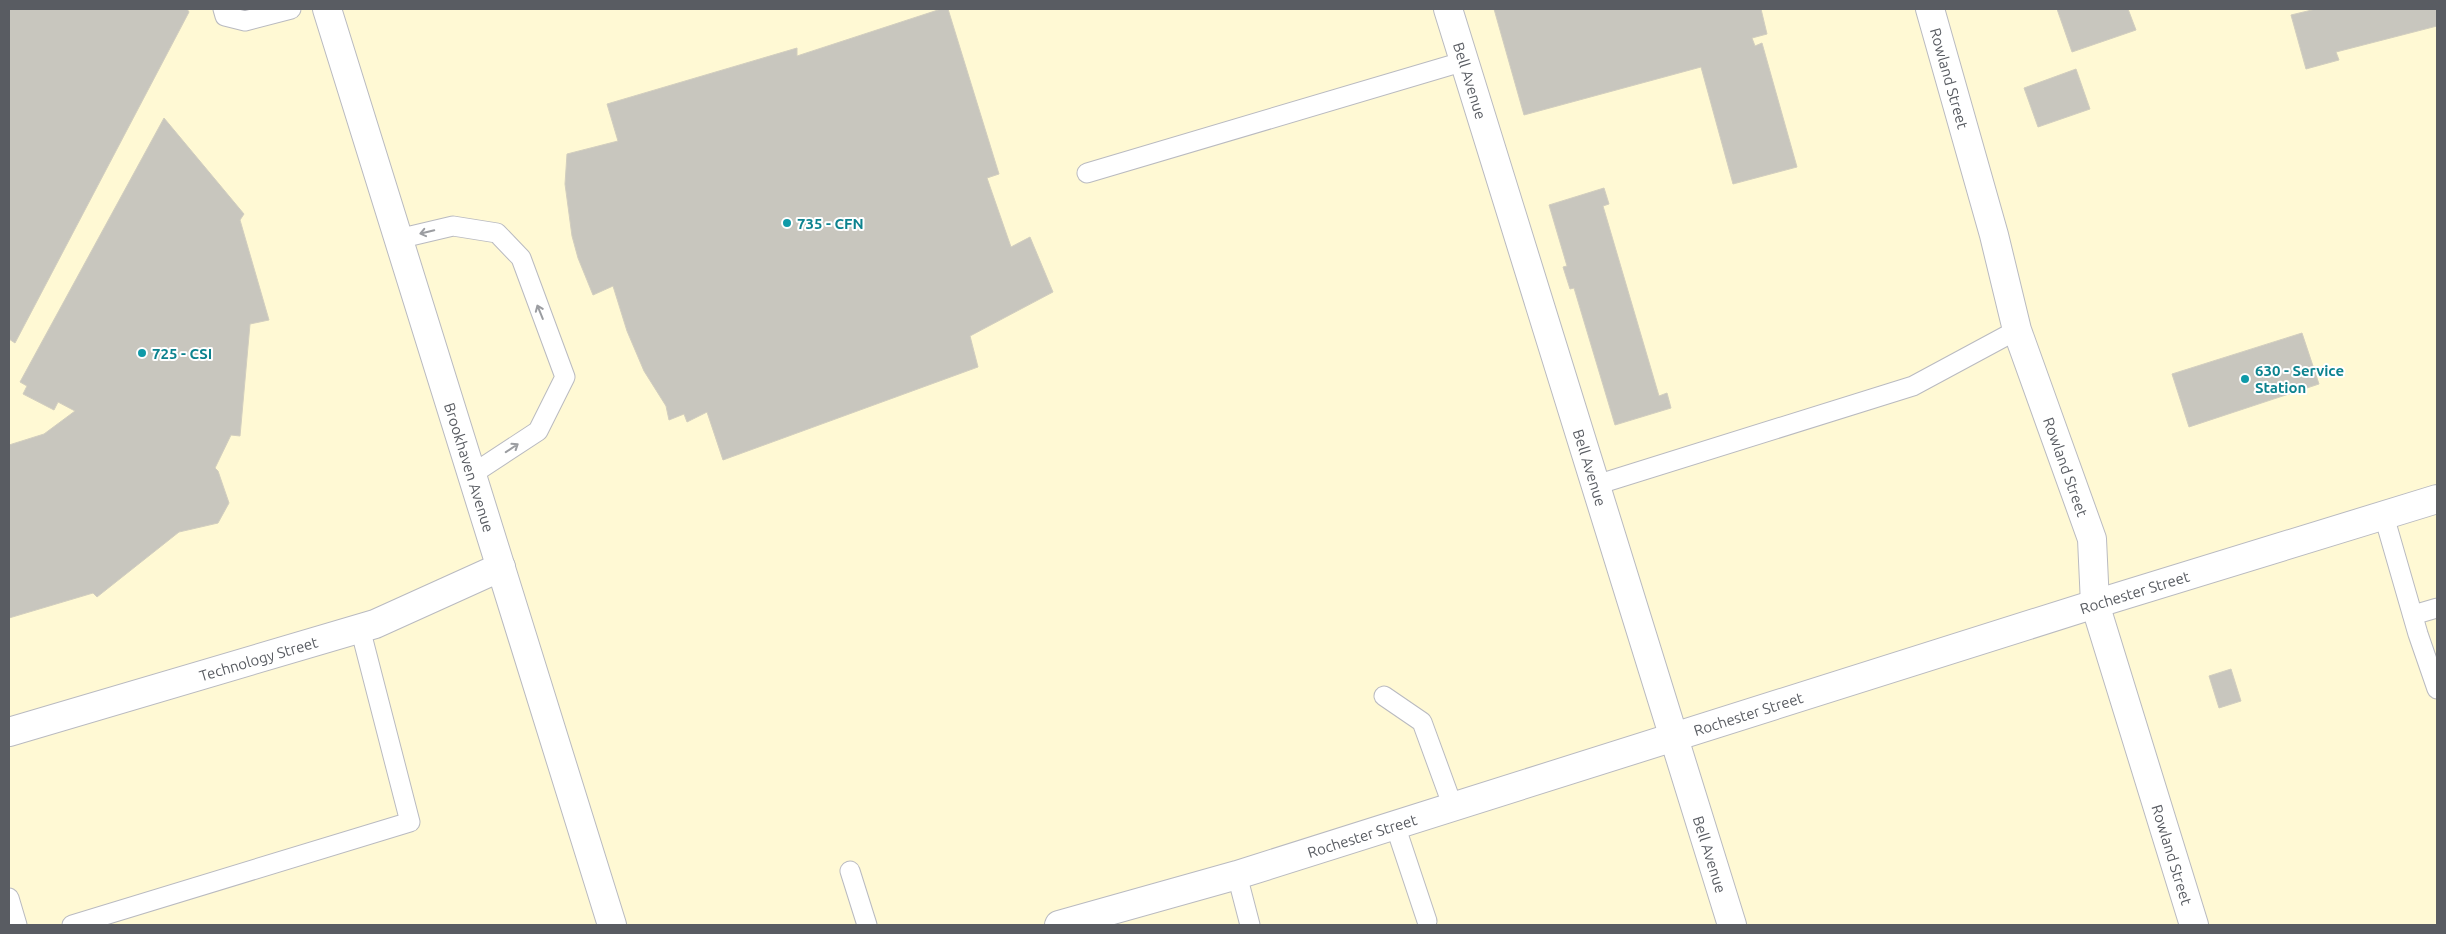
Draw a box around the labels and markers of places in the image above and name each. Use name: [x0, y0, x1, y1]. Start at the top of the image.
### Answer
place label: 735 - CFN: [797, 215, 864, 232]
marker: 735 - CFN: [781, 217, 793, 229]
place label: 725 - CSI: [152, 345, 212, 362]
marker: 725 - CSI: [136, 347, 148, 359]
place label: 630 - Service Station: [2255, 362, 2344, 396]
marker: 630 - Service Station: [2239, 373, 2251, 385]

